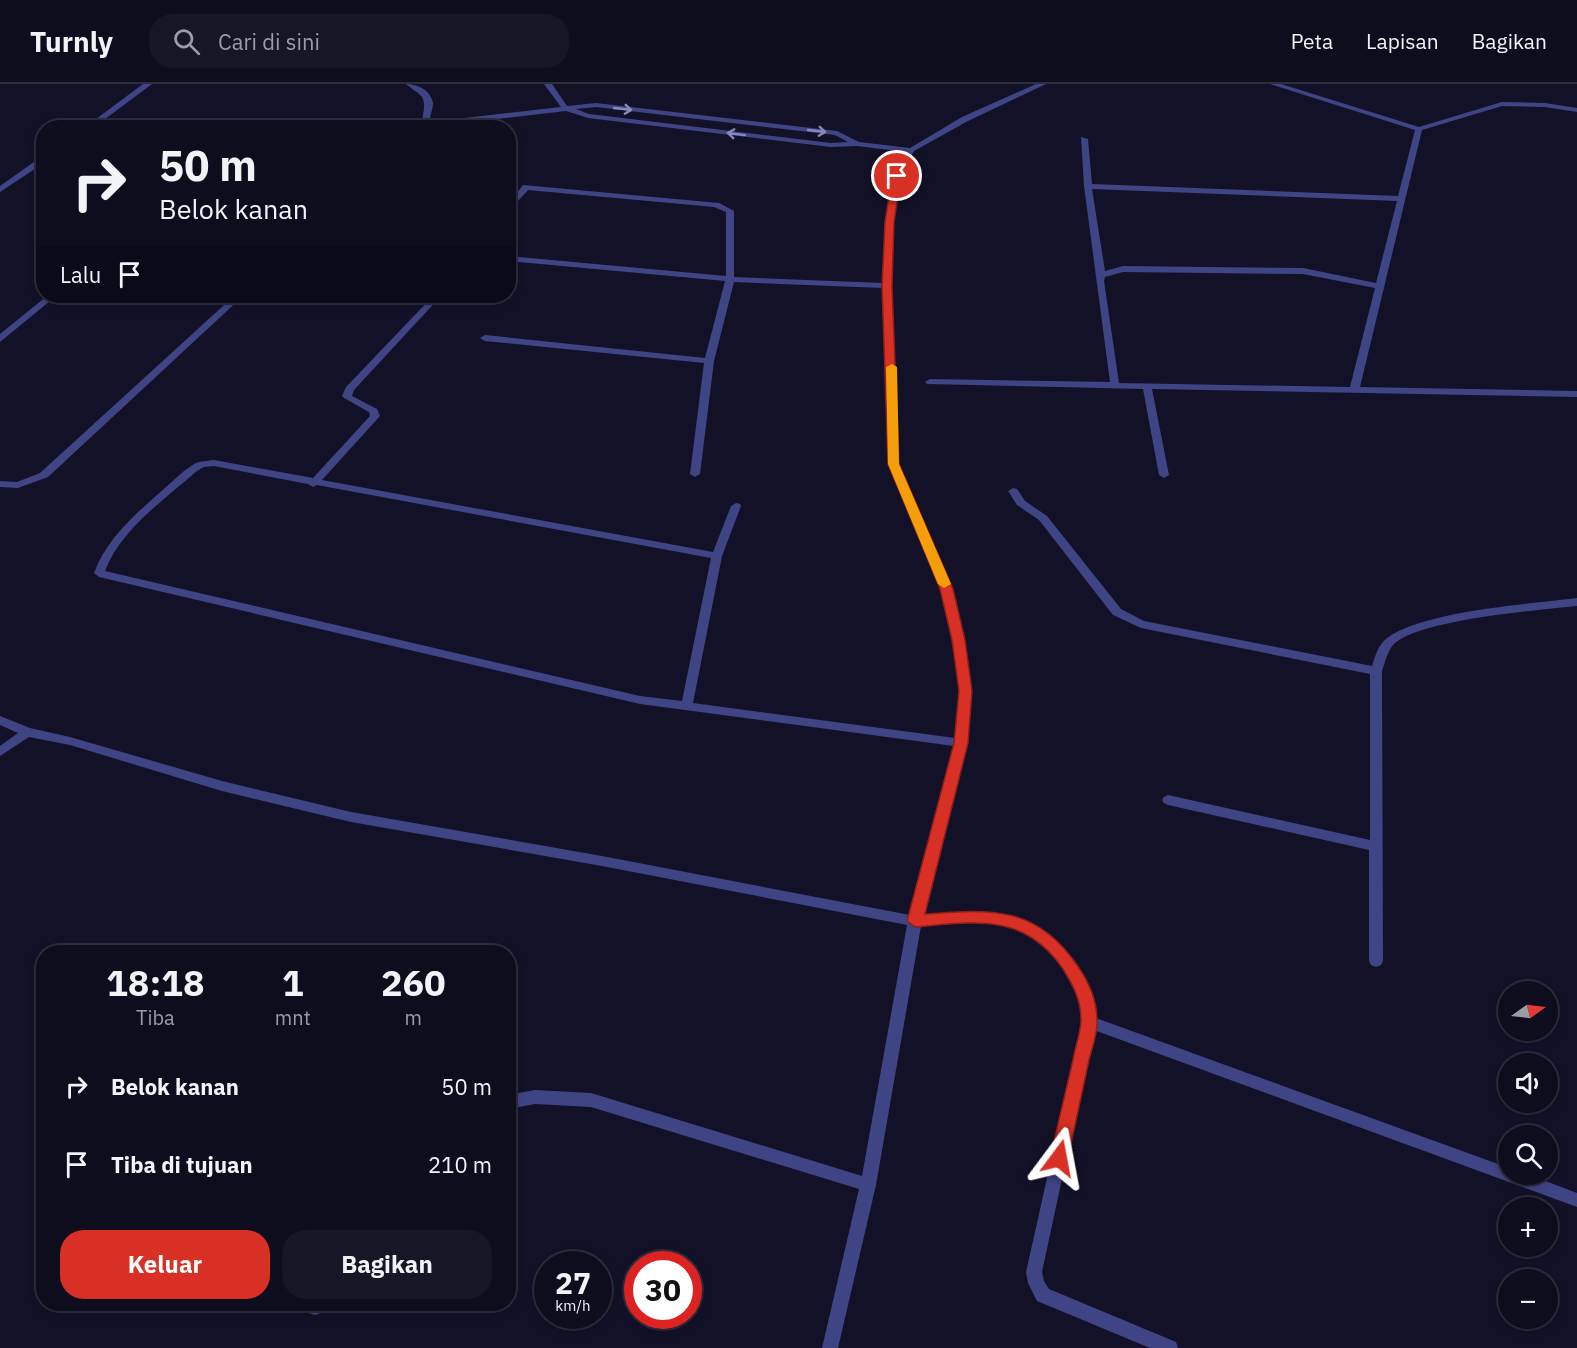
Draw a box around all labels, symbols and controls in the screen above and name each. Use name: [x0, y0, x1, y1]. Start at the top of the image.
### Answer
search box: [149, 14, 569, 68]
text: Turnly: [30, 23, 113, 60]
icon: search: [170, 25, 203, 58]
text: Cari di sini: [218, 27, 320, 56]
text: Peta: [1291, 27, 1333, 55]
text: Lapisan: [1366, 27, 1439, 55]
text: Bagikan: [1472, 27, 1547, 55]
one-way arrow: [613, 103, 633, 114]
one-way arrow: [807, 125, 827, 136]
one-way arrow: [727, 128, 747, 139]
text: 50 m: [159, 138, 257, 193]
icon: right: [60, 144, 138, 222]
pin: [871, 150, 922, 201]
icon: arrive: [880, 159, 913, 192]
text: Belok kanan: [159, 191, 308, 226]
icon: arrive: [113, 258, 146, 291]
text: Lalu: [60, 260, 101, 289]
text: 18:18: [106, 959, 205, 1006]
text: 1: [282, 959, 304, 1006]
text: 260: [381, 959, 446, 1006]
north arrow: [1498, 981, 1558, 1041]
map controls: [1498, 981, 1558, 1329]
text: Tiba: [136, 1004, 175, 1031]
text: mnt: [275, 1004, 311, 1031]
text: m: [405, 1004, 422, 1031]
button: sound: [1498, 1053, 1558, 1113]
icon: right: [60, 1070, 93, 1103]
text: Belok kanan: [111, 1072, 239, 1101]
text: 50 m: [441, 1072, 492, 1101]
button: search: [1498, 1125, 1558, 1185]
position arrow: [1027, 1126, 1091, 1190]
icon: arrive: [60, 1148, 93, 1181]
text: Tiba di tujuan: [111, 1150, 253, 1179]
text: 210 m: [428, 1150, 492, 1179]
button: +: [1498, 1197, 1558, 1257]
button: Keluar: [60, 1230, 270, 1299]
button: Bagikan: [282, 1230, 492, 1299]
speed limit sign: 30: [624, 1251, 702, 1329]
text: 27: [555, 1263, 591, 1302]
button: −: [1498, 1269, 1558, 1329]
text: km/h: [555, 1296, 591, 1315]

